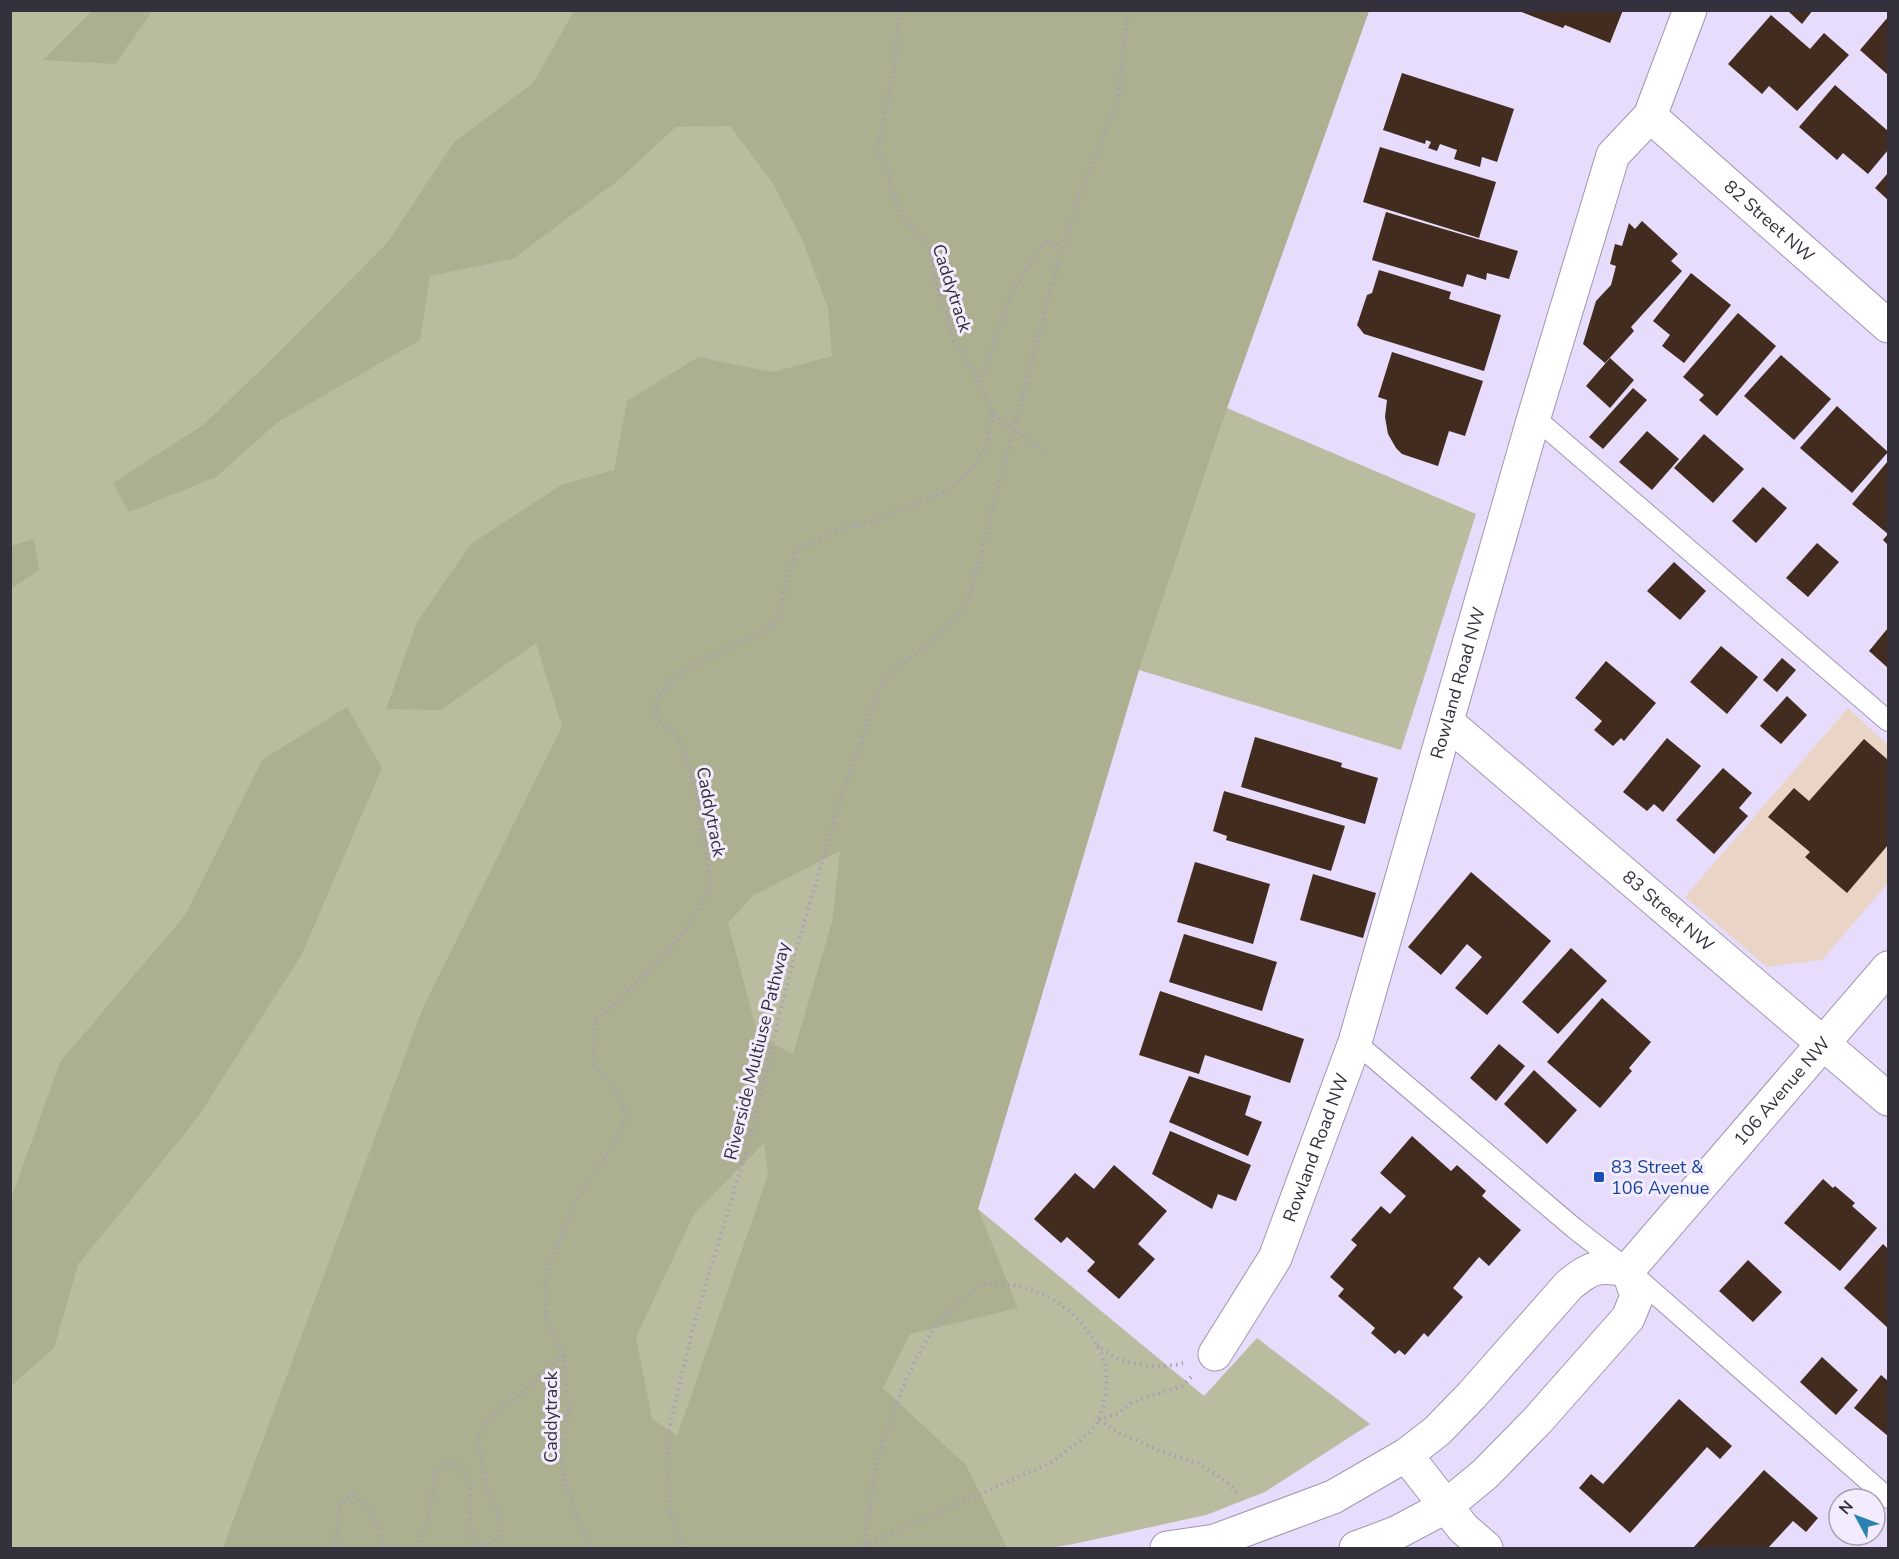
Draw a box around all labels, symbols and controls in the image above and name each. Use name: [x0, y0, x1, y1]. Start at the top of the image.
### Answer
street label: 82 Street NW: [1719, 175, 1820, 268]
street label: Caddytrack: [926, 241, 978, 336]
street label: Rowland Road NW: [1425, 604, 1491, 762]
street label: Caddytrack: [691, 765, 732, 860]
street label: 83 Street NW: [1617, 865, 1719, 957]
street label: Riverside Multiuse Pathway: [718, 939, 796, 1162]
street label: 106 Avenue NW: [1728, 1032, 1836, 1151]
street label: Rowland Road NW: [1277, 1070, 1354, 1225]
place label: 83 Street & 106 Avenue: [1611, 1155, 1709, 1200]
marker: 83 Street & 106 Avenue: [1592, 1170, 1606, 1184]
street label: Caddytrack: [539, 1370, 563, 1463]
north arrow: [1827, 1487, 1887, 1547]
text: N: [1834, 1496, 1859, 1520]

